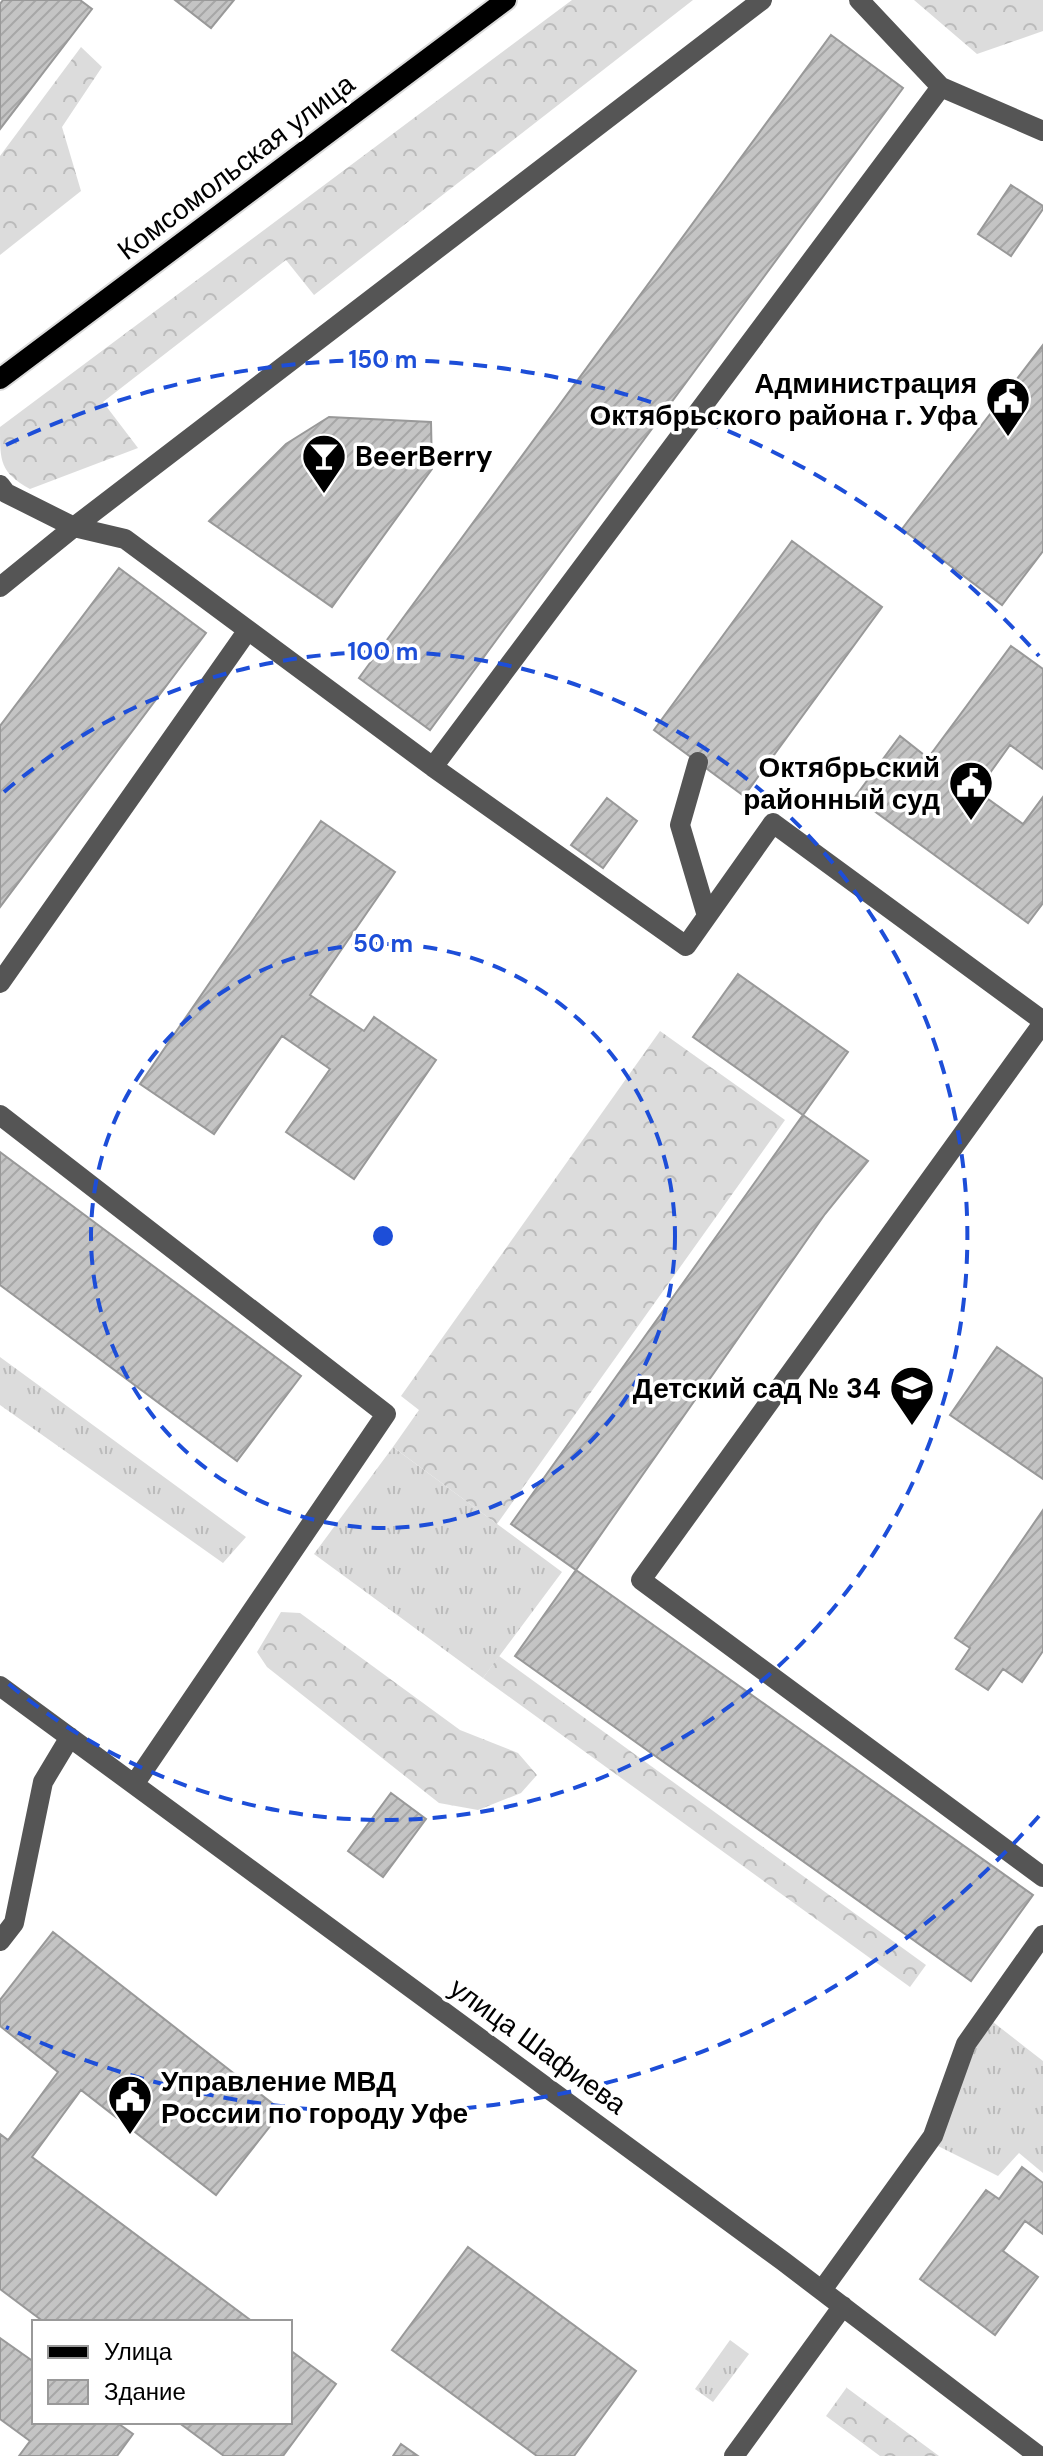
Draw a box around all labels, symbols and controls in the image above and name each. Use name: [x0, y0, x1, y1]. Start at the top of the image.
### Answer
street label: Комсомольская улица: [110, 65, 363, 268]
text: 150 m: [349, 344, 417, 375]
place label: Администрация Октябрьского района г. Уфа: [589, 365, 977, 434]
public building icon: Администрация Октябрьского района г. Уфа: [984, 375, 1032, 438]
bar icon: BeerBerry: [300, 432, 348, 495]
place label: BeerBerry: [355, 438, 493, 475]
text: 100 m: [348, 636, 418, 667]
place label: Октябрьский районный суд: [743, 749, 940, 818]
public building icon: Октябрьский районный суд: [947, 759, 995, 822]
text: 50 m: [353, 928, 413, 959]
centre of rings: [369, 1222, 397, 1250]
school or university icon: Детский сад № 34: [888, 1364, 936, 1427]
place label: Детский сад № 34: [633, 1370, 881, 1407]
street label: улица Шафиева: [442, 1969, 634, 2123]
place label: Управление МВД России по городу Уфе: [161, 2063, 468, 2132]
public building icon: Управление МВД России по городу Уфе: [106, 2073, 154, 2136]
legend: [32, 2320, 292, 2424]
text: Улица: [104, 2336, 173, 2367]
text: Здание: [104, 2376, 186, 2407]

